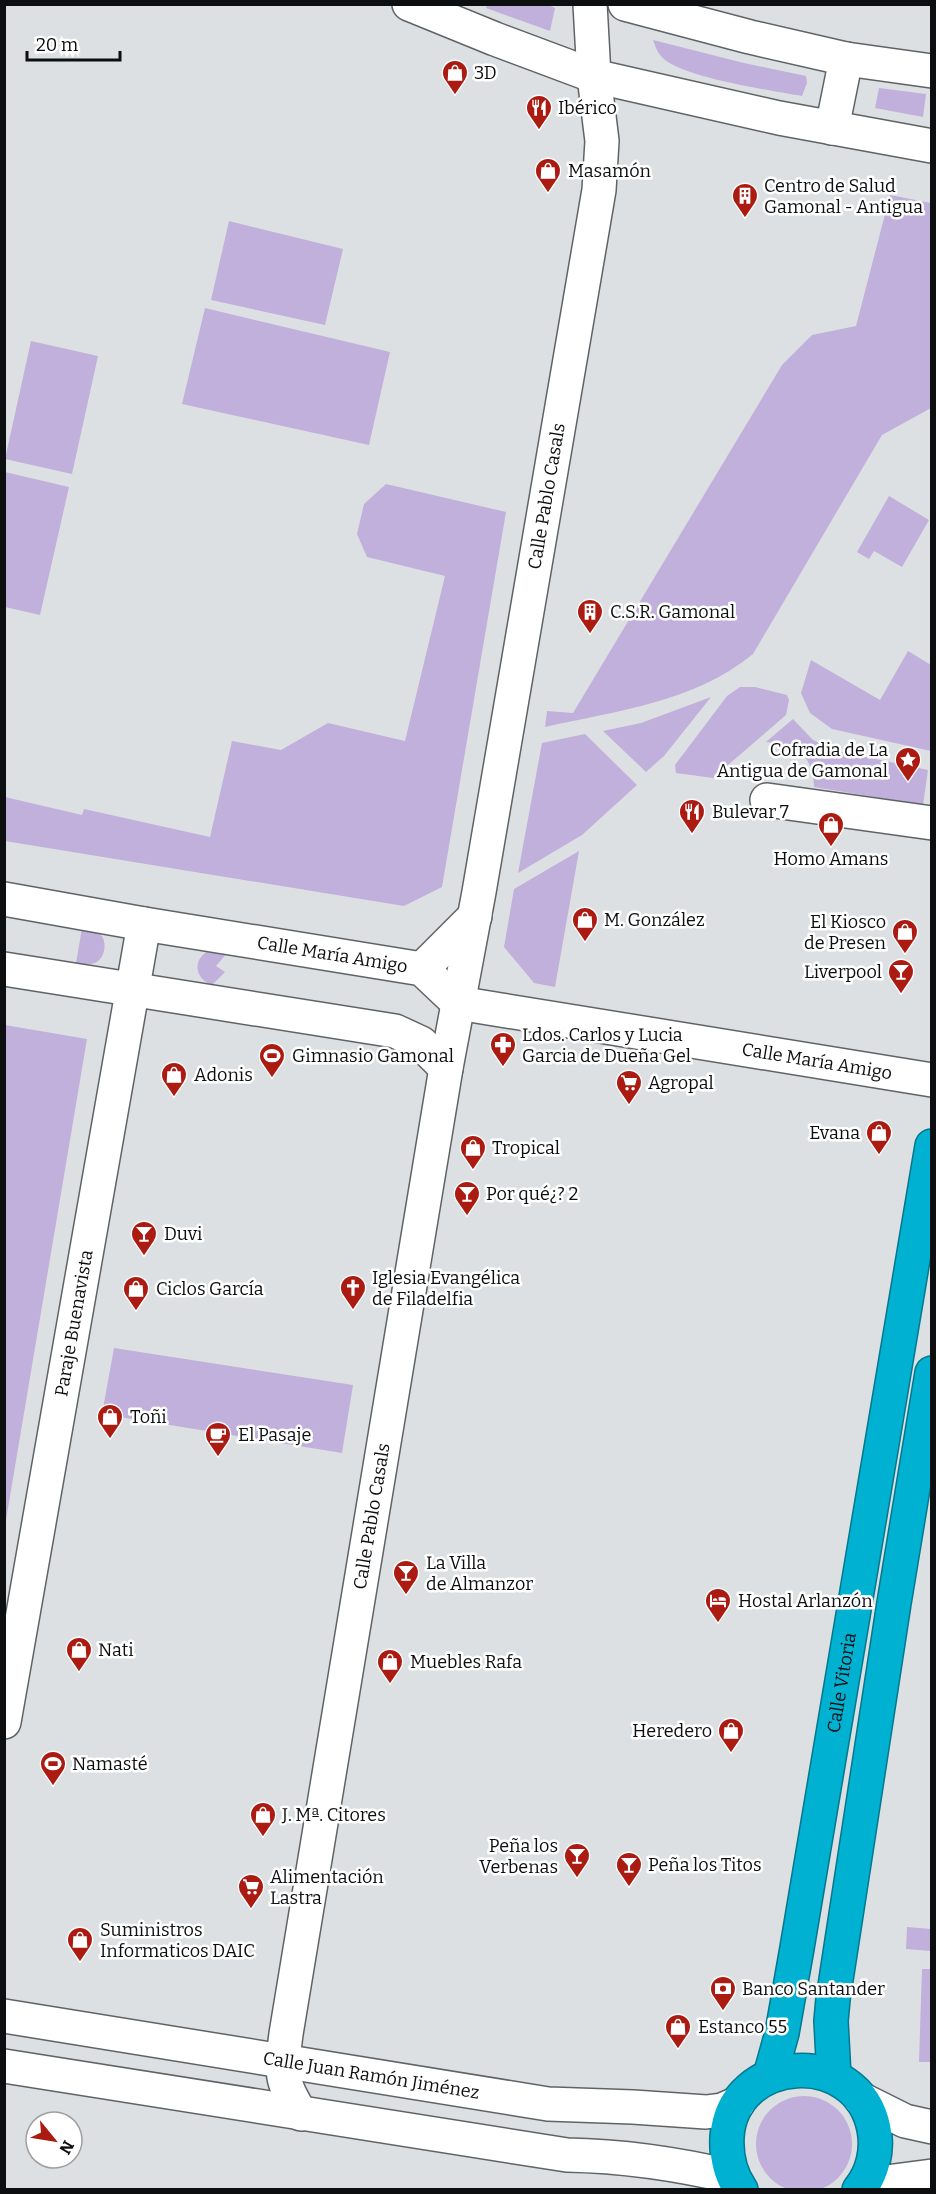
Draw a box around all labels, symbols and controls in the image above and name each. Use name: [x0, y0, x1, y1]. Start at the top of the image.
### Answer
scale bar: [27, 24, 120, 62]
text: 20 m: [36, 34, 78, 56]
shop icon: 3D: [440, 58, 470, 96]
place label: 3D: [474, 62, 497, 84]
restaurant icon: Ibérico: [524, 93, 554, 131]
place label: Ibérico: [558, 97, 617, 119]
shop icon: Masamón: [533, 156, 563, 194]
place label: Masamón: [568, 160, 652, 182]
place label: Centro de Salud Gamonal - Antigua: [764, 175, 923, 218]
building icon: Centro de Salud Gamonal - Antigua: [730, 181, 760, 219]
street label: Calle Pablo Casals: [523, 421, 570, 571]
building icon: C.S.R. Gamonal: [575, 597, 605, 635]
place label: C.S.R. Gamonal: [610, 601, 735, 623]
place label: Cofradia de La Antigua de Gamonal: [717, 739, 888, 782]
place icon: Cofradia de La Antigua de Gamonal: [893, 745, 923, 783]
restaurant icon: Bulevar 7: [677, 797, 707, 835]
place label: Bulevar 7: [712, 801, 789, 823]
shop icon: Homo Amans: [816, 810, 846, 848]
place label: Homo Amans: [774, 848, 888, 870]
shop icon: M. González: [570, 905, 600, 943]
place label: M. González: [604, 909, 705, 931]
place label: El Kiosco de Presen: [804, 911, 887, 954]
shop icon: El Kiosco de Presen: [890, 917, 920, 955]
street label: Calle María Amigo: [256, 931, 409, 977]
bar icon: Liverpool: [886, 957, 916, 995]
place label: Liverpool: [804, 961, 882, 983]
place label: Ldos. Carlos y Lucia Garcia de Dueña Gel: [522, 1024, 691, 1067]
pharmacy icon: Ldos. Carlos y Lucia Garcia de Dueña Gel: [488, 1030, 518, 1068]
street label: Calle María Amigo: [740, 1038, 894, 1084]
sports icon: Gimnasio Gamonal: [257, 1041, 287, 1079]
place label: Gimnasio Gamonal: [292, 1045, 454, 1067]
shop icon: Adonis: [159, 1060, 189, 1098]
place label: Adonis: [194, 1064, 253, 1086]
supermarket icon: Agropal: [614, 1068, 644, 1106]
place label: Agropal: [648, 1072, 714, 1094]
shop icon: Evana: [864, 1118, 894, 1156]
place label: Evana: [809, 1122, 860, 1144]
shop icon: Tropical: [458, 1133, 488, 1171]
place label: Tropical: [492, 1137, 560, 1159]
bar icon: Por qué¿? 2: [452, 1179, 482, 1217]
place label: Por qué¿? 2: [486, 1183, 578, 1205]
bar icon: Duvi: [129, 1219, 159, 1257]
place label: Duvi: [164, 1223, 202, 1245]
street label: Paraje Buenavista: [50, 1248, 98, 1398]
place label: Iglesia Evangélica de Filadelfia: [372, 1267, 520, 1310]
church icon: Iglesia Evangélica de Filadelfia: [338, 1273, 368, 1311]
shop icon: Ciclos García: [121, 1274, 151, 1312]
place label: Ciclos García: [156, 1278, 264, 1300]
shop icon: Toñi: [95, 1402, 125, 1440]
place label: Toñi: [130, 1406, 167, 1428]
cafe icon: El Pasaje: [203, 1420, 233, 1458]
place label: El Pasaje: [238, 1424, 311, 1446]
street label: Calle Pablo Casals: [349, 1441, 395, 1591]
place label: La Villa de Almanzor: [426, 1552, 533, 1595]
bar icon: La Villa de Almanzor: [391, 1558, 421, 1596]
hotel icon: Hostal Arlanzón: [703, 1586, 733, 1624]
place label: Hostal Arlanzón: [738, 1590, 873, 1612]
street label: Calle Vitoria: [822, 1631, 861, 1734]
shop icon: Nati: [64, 1635, 94, 1673]
place label: Nati: [98, 1639, 134, 1661]
shop icon: Muebles Rafa: [375, 1647, 405, 1685]
place label: Muebles Rafa: [410, 1651, 522, 1673]
shop icon: Heredero: [716, 1716, 746, 1754]
place label: Heredero: [632, 1720, 712, 1742]
sports icon: Namasté: [38, 1749, 68, 1787]
place label: Namasté: [72, 1753, 148, 1775]
shop icon: J. Mª. Citores: [248, 1800, 278, 1838]
place label: J. Mª. Citores: [281, 1804, 386, 1826]
place label: Peña los Verbenas: [479, 1835, 558, 1878]
bar icon: Peña los Verbenas: [562, 1841, 592, 1879]
bar icon: Peña los Titos: [614, 1850, 644, 1888]
place label: Peña los Titos: [648, 1854, 762, 1876]
place label: Alimentación Lastra: [270, 1866, 384, 1909]
supermarket icon: Alimentación Lastra: [236, 1872, 266, 1910]
place label: Suministros Informaticos DAIC: [100, 1919, 255, 1962]
shop icon: Suministros Informaticos DAIC: [65, 1925, 95, 1963]
bank icon: Banco Santander: [708, 1974, 738, 2012]
place label: Banco Santander: [742, 1978, 885, 2000]
shop icon: Estanco 55: [663, 2012, 693, 2050]
place label: Estanco 55: [698, 2016, 787, 2038]
street label: Calle Juan Ramón Jiménez: [261, 2047, 481, 2104]
north arrow: [24, 2110, 84, 2170]
text: N: [55, 2137, 78, 2157]

